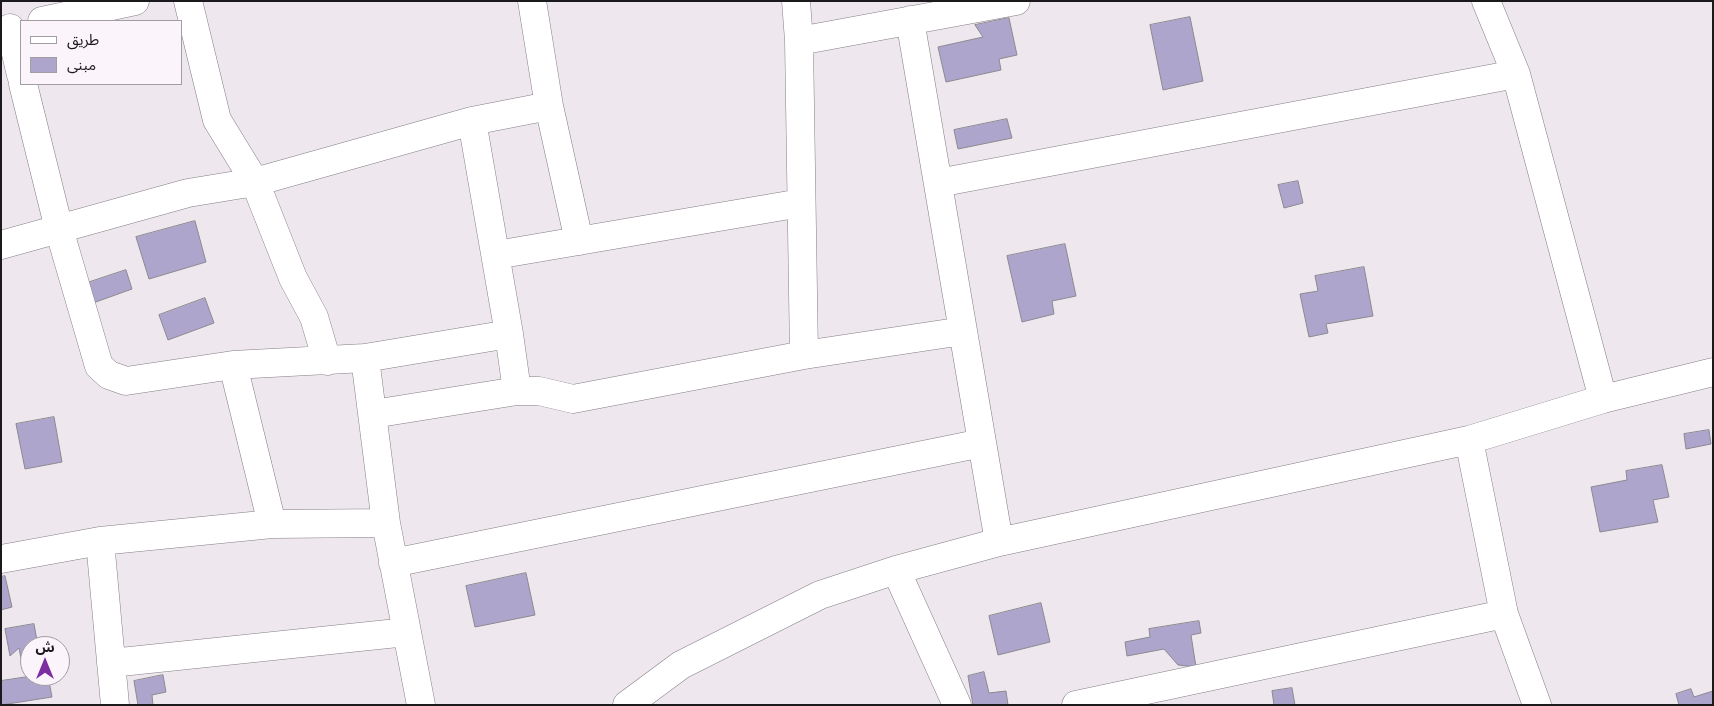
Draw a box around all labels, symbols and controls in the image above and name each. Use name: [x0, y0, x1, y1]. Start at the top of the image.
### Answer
legend: [20, 20, 182, 85]
text: طريق: [67, 30, 99, 49]
text: مبنى: [67, 55, 96, 74]
north arrow: [20, 636, 70, 686]
text: ش: [35, 638, 55, 656]

